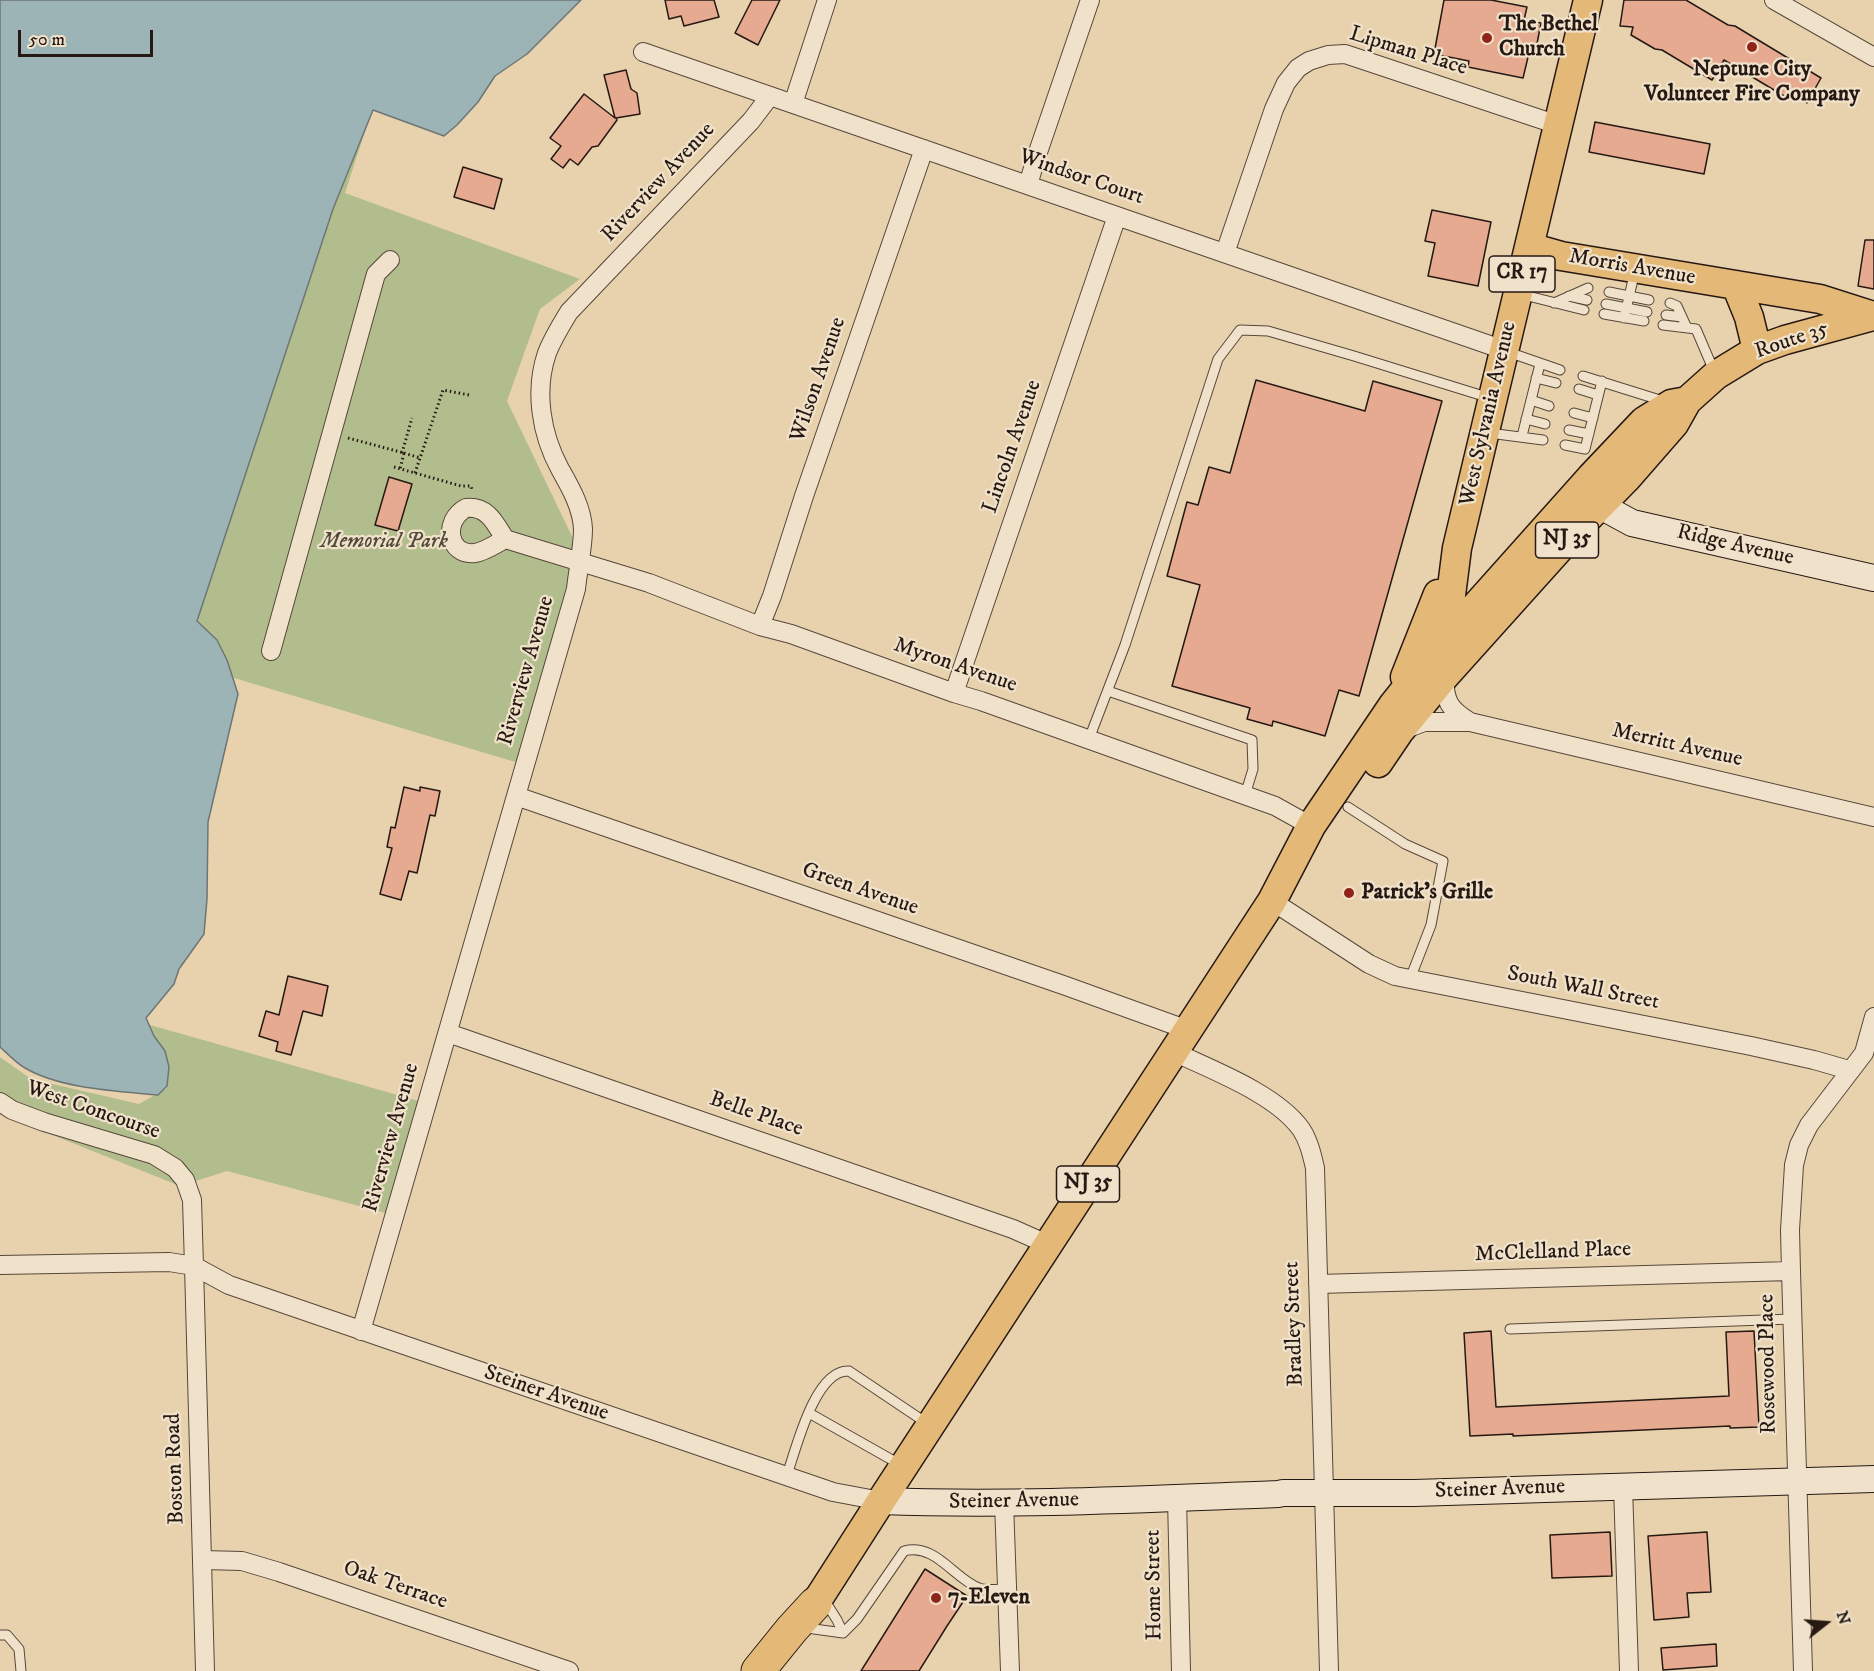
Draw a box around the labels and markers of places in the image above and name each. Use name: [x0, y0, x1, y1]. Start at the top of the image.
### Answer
place label: The Bethel Church: [1499, 12, 1598, 63]
marker: The Bethel Church: [1480, 31, 1494, 45]
marker: Neptune City Volunteer Fire Company: [1745, 40, 1759, 54]
place label: Neptune City Volunteer Fire Company: [1644, 57, 1860, 108]
place label: Patrick’s Grille: [1361, 880, 1493, 906]
marker: Patrick’s Grille: [1342, 886, 1356, 900]
place label: 7-Eleven: [948, 1585, 1030, 1611]
marker: 7-Eleven: [929, 1591, 943, 1605]

